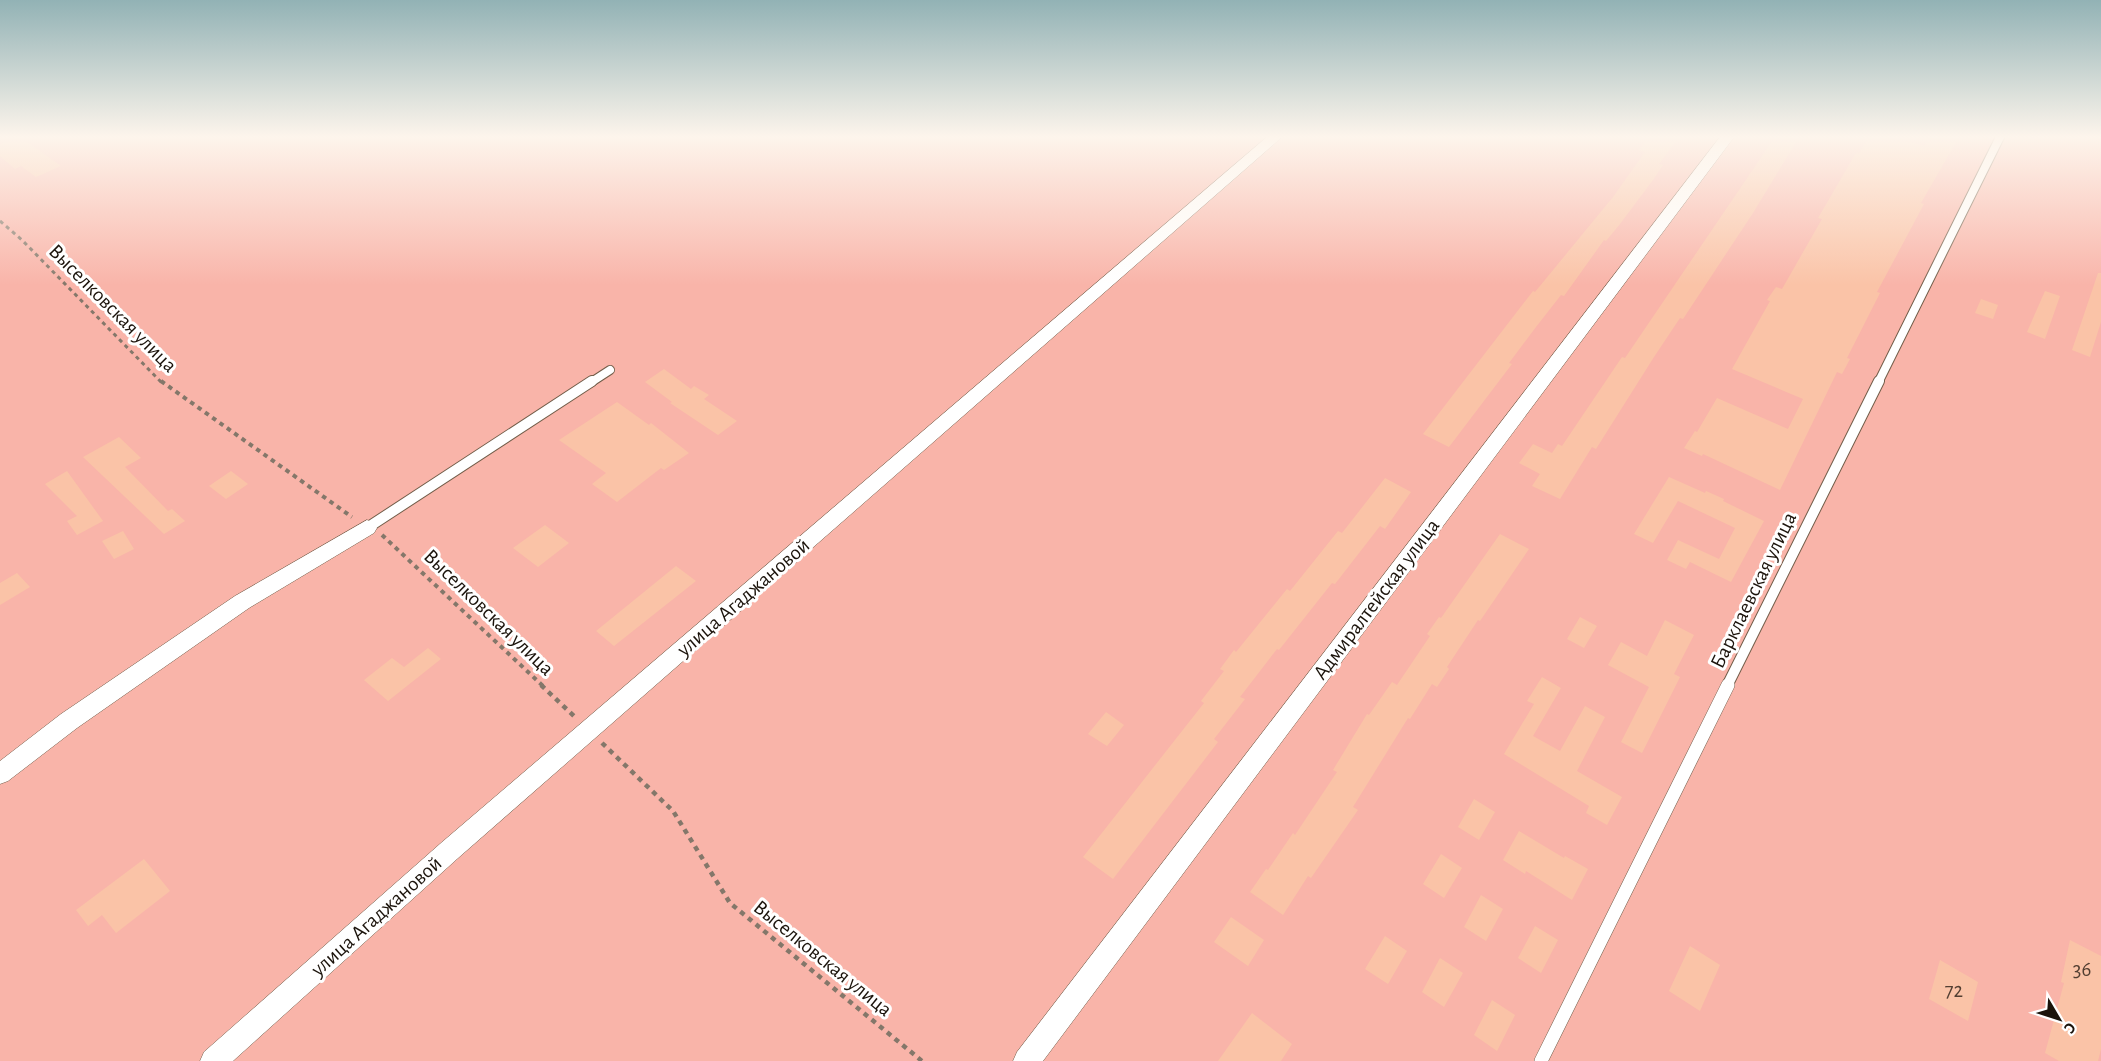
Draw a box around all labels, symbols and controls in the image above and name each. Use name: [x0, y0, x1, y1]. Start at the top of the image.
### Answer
street label: Выселковская улица: [45, 240, 181, 377]
street label: Барклаевская улица: [1707, 509, 1800, 672]
street label: Адмиралтейская улица: [1309, 515, 1444, 683]
street label: улица Агаджановой: [672, 534, 813, 661]
street label: Выселковская улица: [420, 545, 558, 680]
street label: улица Агаджановой: [306, 852, 446, 981]
street label: Выселковская улица: [749, 896, 896, 1021]
house number: 36: [2073, 959, 2091, 980]
house number: 72: [1945, 980, 1963, 1001]
north arrow: [2029, 989, 2089, 1049]
text: С: [2061, 1019, 2079, 1036]

